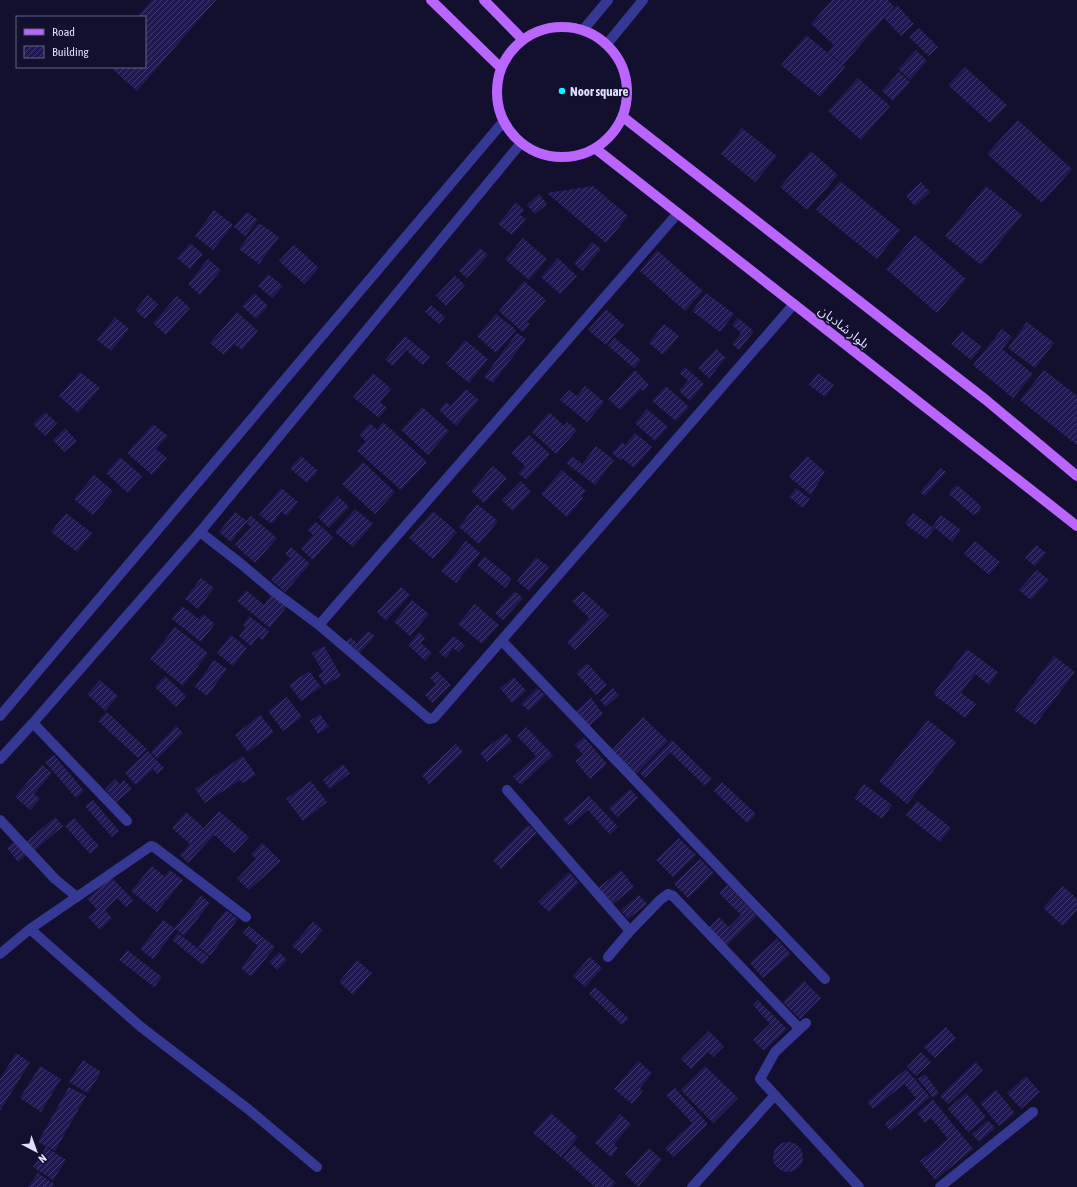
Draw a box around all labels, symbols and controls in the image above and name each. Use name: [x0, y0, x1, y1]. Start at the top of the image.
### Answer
legend: [16, 16, 146, 68]
text: Road: [52, 25, 75, 39]
text: Building: [52, 45, 90, 59]
place label: Noor square: [570, 84, 628, 99]
marker: Noor square: [557, 86, 567, 96]
street label: بلوار شادیان: [815, 303, 872, 352]
north arrow: [16, 1131, 56, 1171]
text: N: [36, 1152, 49, 1165]

